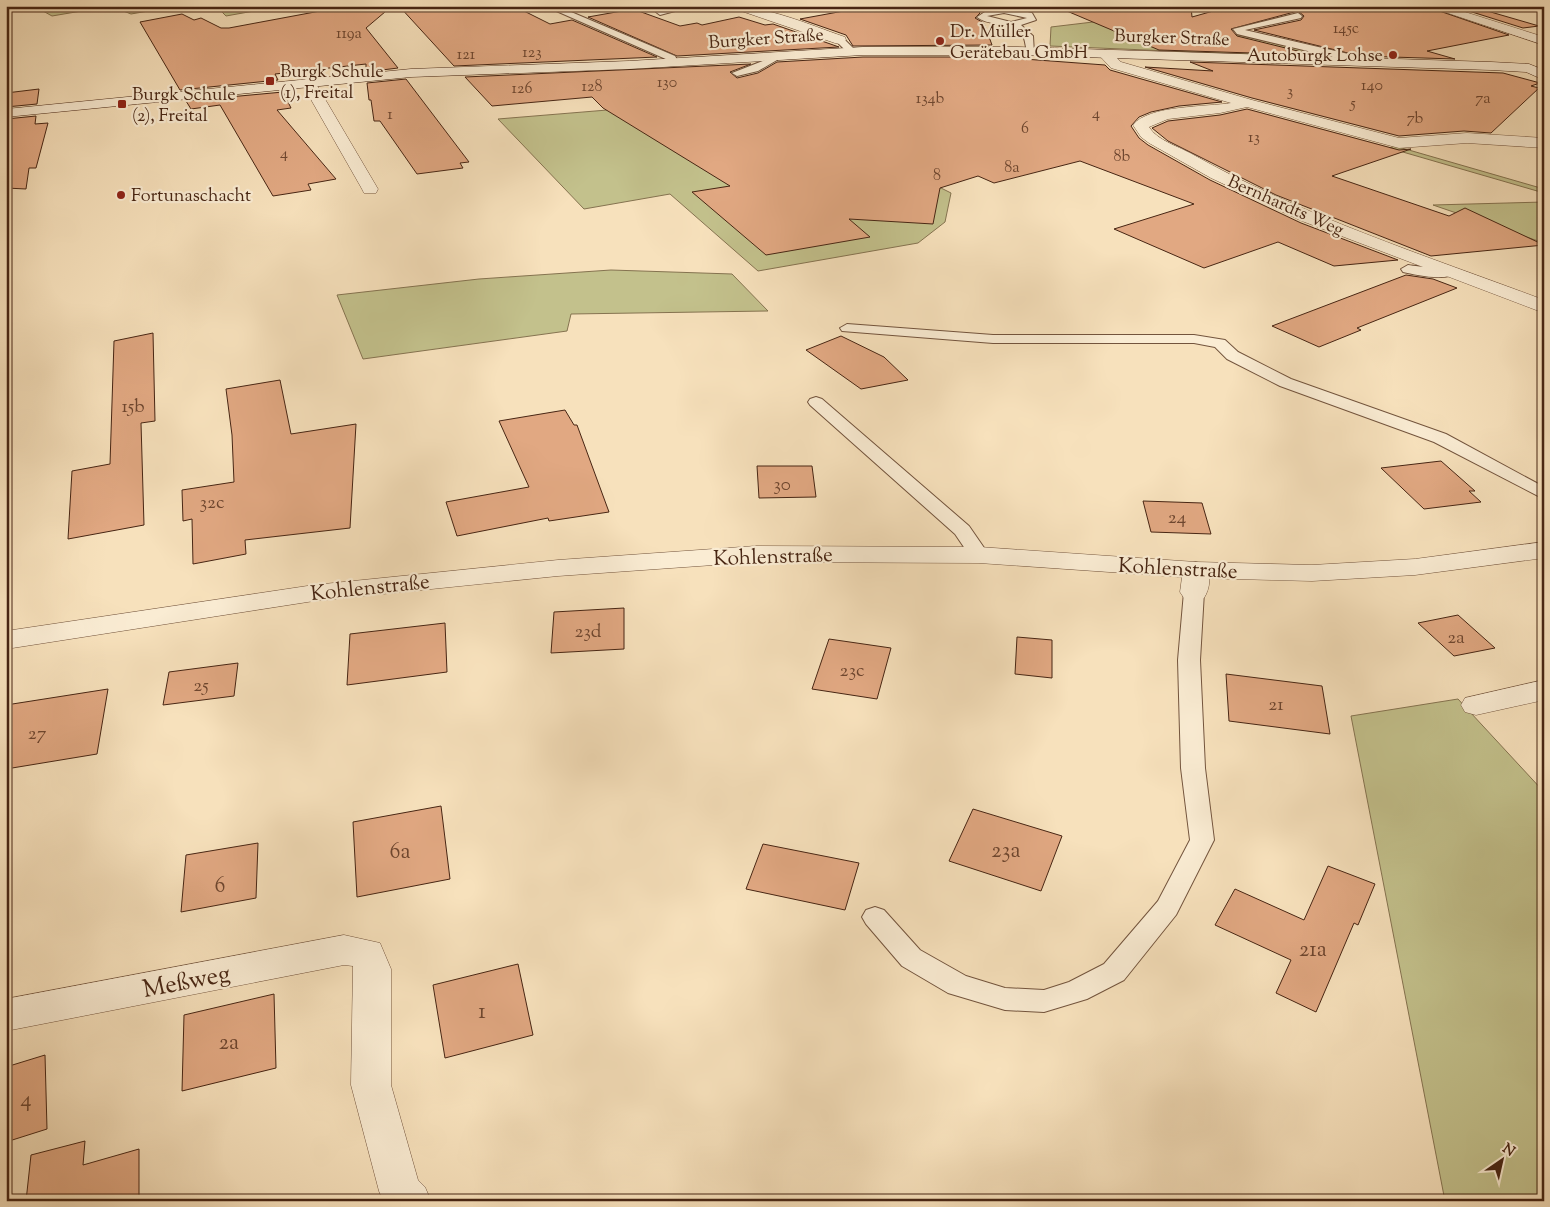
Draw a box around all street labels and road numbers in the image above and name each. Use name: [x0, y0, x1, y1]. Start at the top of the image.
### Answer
street label: Burgker Straße: [708, 23, 825, 57]
street label: Burgker Straße: [1114, 24, 1230, 54]
street label: Bernhardts Weg: [1223, 170, 1348, 244]
street label: Kohlenstraße: [713, 541, 833, 575]
street label: Kohlenstraße: [1117, 552, 1238, 588]
street label: Kohlenstraße: [309, 568, 431, 610]
street label: Meßweg: [140, 957, 233, 1009]

